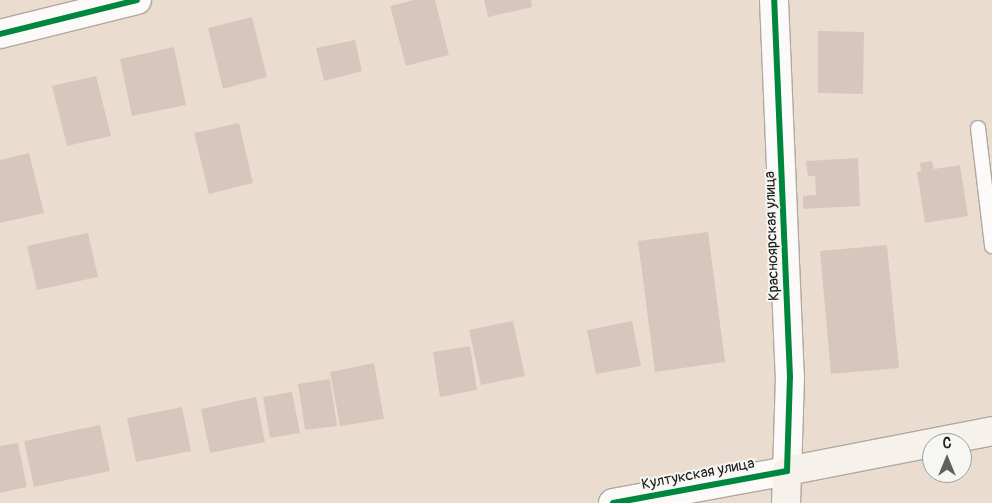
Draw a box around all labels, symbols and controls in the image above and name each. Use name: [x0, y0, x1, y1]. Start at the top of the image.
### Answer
street label: Красноярская улица: [761, 171, 783, 301]
north arrow: [922, 433, 972, 483]
text: С: [943, 435, 951, 452]
street label: Култукская улица: [640, 454, 756, 494]

